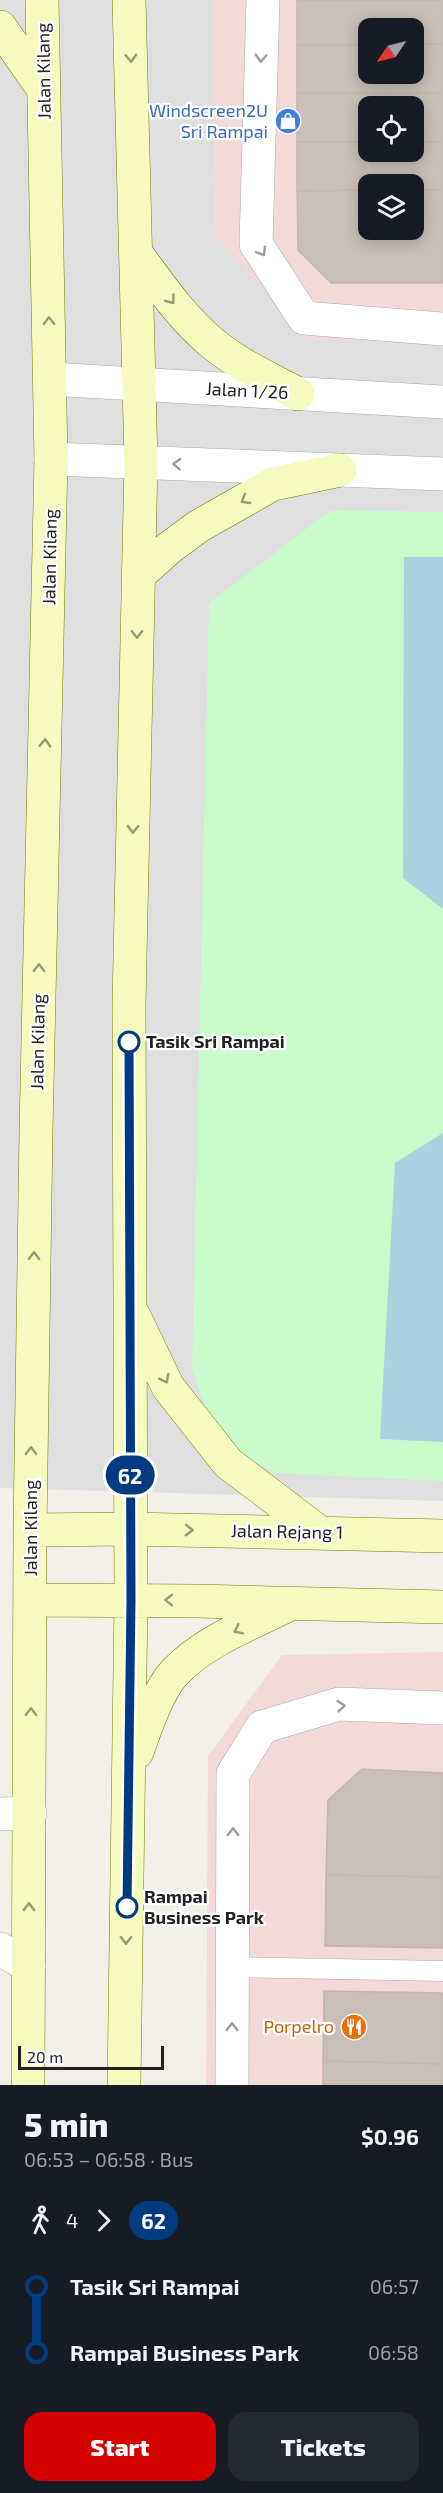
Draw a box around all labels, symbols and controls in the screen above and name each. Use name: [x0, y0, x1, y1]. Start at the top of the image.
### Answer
north arrow: [358, 18, 424, 84]
map controls: [358, 18, 424, 240]
street label: Jalan Kilang: [31, 23, 55, 119]
one-way arrow: [125, 54, 137, 63]
one-way arrow: [255, 54, 268, 63]
button: locate: [358, 96, 424, 162]
place label: Windscreen2U Sri Rampai: [149, 99, 268, 142]
shop icon: Windscreen2U Sri Rampai: [273, 106, 303, 136]
button: layers: [358, 174, 424, 240]
one-way arrow: [254, 246, 266, 256]
one-way arrow: [164, 293, 175, 304]
one-way arrow: [43, 316, 55, 325]
street label: Jalan 1/26: [205, 377, 289, 403]
one-way arrow: [172, 458, 181, 471]
one-way arrow: [241, 493, 251, 504]
street label: Jalan Kilang: [37, 509, 61, 605]
one-way arrow: [131, 629, 144, 638]
one-way arrow: [39, 738, 51, 747]
one-way arrow: [127, 824, 139, 833]
one-way arrow: [33, 963, 46, 972]
street label: Jalan Kilang: [25, 994, 49, 1090]
place label: Tasik Sri Rampai: [146, 1030, 285, 1052]
marker: Tasik Sri Rampai: [118, 1031, 140, 1053]
one-way arrow: [28, 1252, 40, 1261]
one-way arrow: [158, 1372, 169, 1383]
one-way arrow: [25, 1446, 38, 1455]
line badge: 62: [103, 1456, 157, 1494]
text: 62: [118, 1463, 142, 1488]
street label: Jalan Kilang: [19, 1480, 41, 1576]
street label: Jalan Rejang 1: [231, 1519, 343, 1543]
one-way arrow: [184, 1524, 193, 1536]
one-way arrow: [164, 1594, 173, 1606]
one-way arrow: [233, 1622, 244, 1634]
one-way arrow: [337, 1699, 346, 1712]
one-way arrow: [25, 1708, 37, 1717]
one-way arrow: [227, 1827, 239, 1836]
place label: Rampai Business Park: [144, 1885, 264, 1928]
marker: Rampai Business Park: [116, 1896, 138, 1918]
one-way arrow: [23, 1903, 35, 1912]
one-way arrow: [120, 1935, 132, 1944]
restaurant icon: Porpelro: [339, 2012, 369, 2042]
place label: Porpelro: [263, 2015, 334, 2037]
one-way arrow: [226, 2022, 238, 2031]
scale bar: [18, 2043, 164, 2070]
text: 20 m: [27, 2047, 63, 2066]
text: 5 min: [24, 2104, 108, 2144]
text: $0.96: [361, 2123, 419, 2149]
text: 06:53 – 06:58 · Bus: [24, 2147, 194, 2171]
icon: walk: [24, 2204, 57, 2237]
icon: forward: [87, 2204, 120, 2237]
text: 4: [66, 2208, 78, 2232]
text: 62: [141, 2208, 166, 2233]
text: Tasik Sri Rampai: [70, 2273, 240, 2299]
text: 06:57: [370, 2274, 419, 2298]
text: Rampai Business Park: [70, 2339, 299, 2365]
text: 06:58: [368, 2340, 419, 2364]
button: Start: [24, 2412, 216, 2481]
button: Tickets: [228, 2412, 419, 2481]

